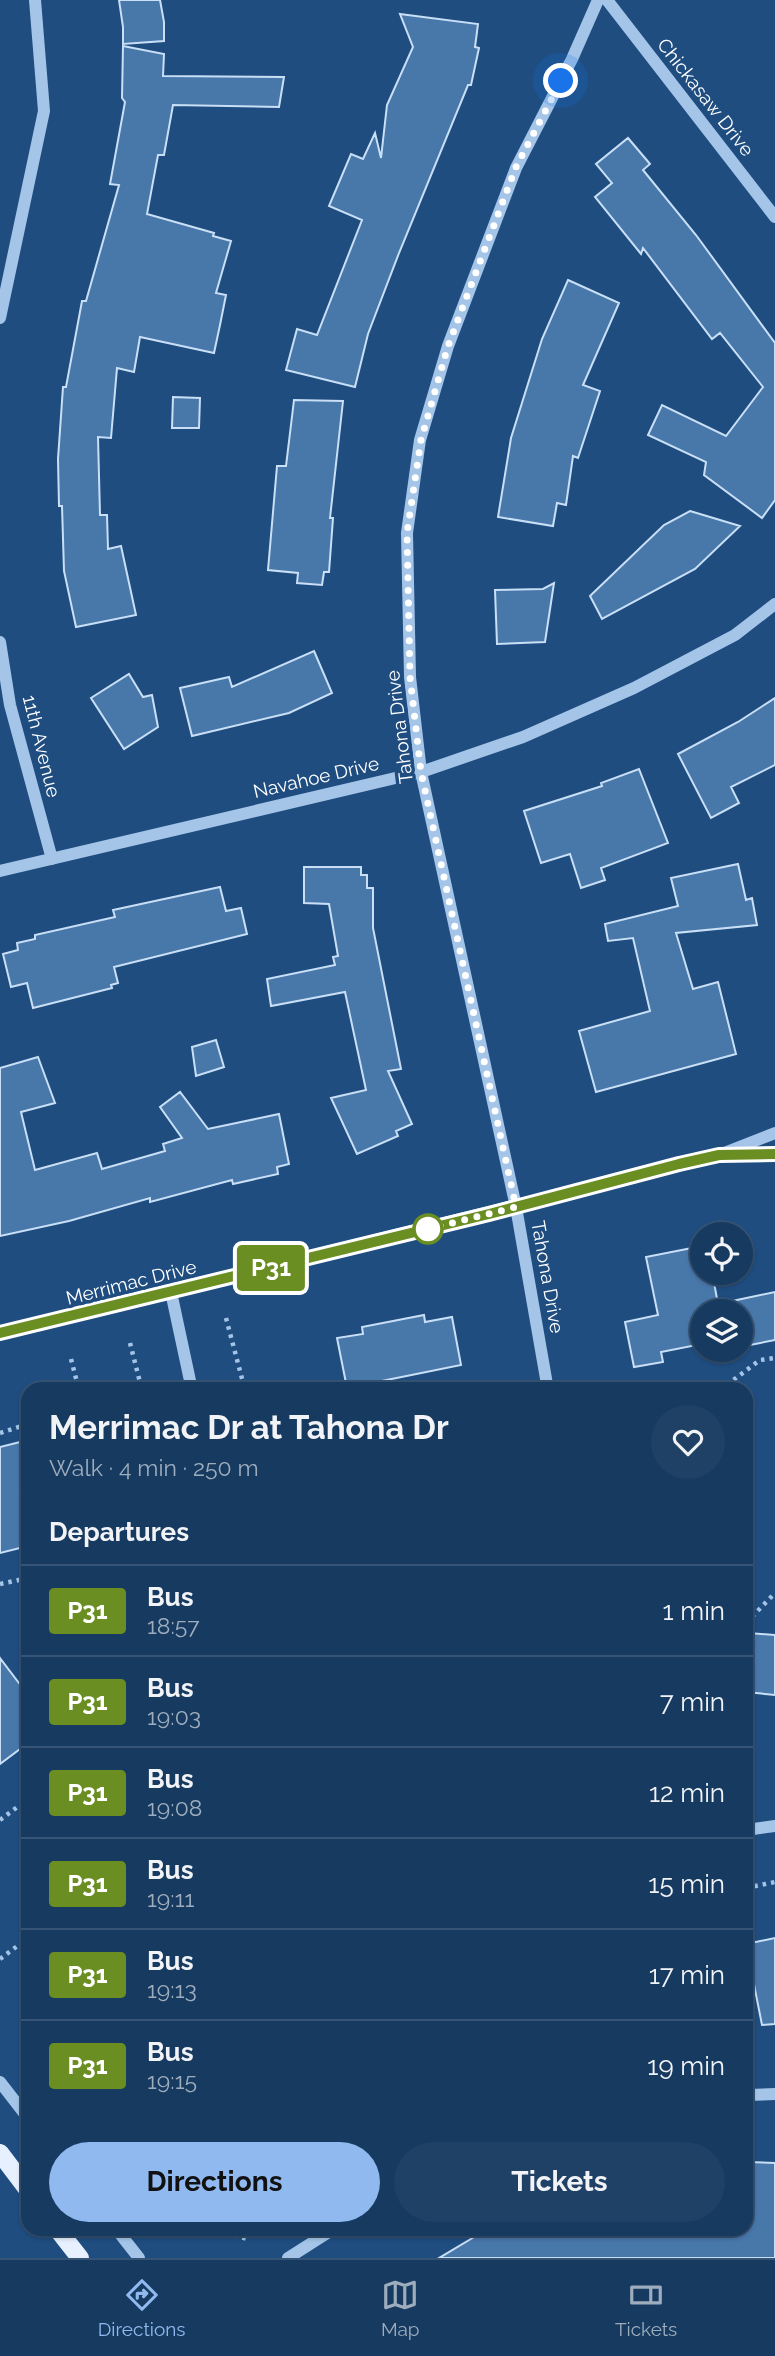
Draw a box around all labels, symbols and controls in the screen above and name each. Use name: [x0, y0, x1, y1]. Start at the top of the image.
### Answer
street label: Chickasaw Drive: [653, 34, 759, 160]
your location: [543, 63, 578, 98]
street label: Tahona Drive: [381, 669, 417, 785]
street label: 11th Avenue: [19, 693, 65, 799]
street label: Navahoe Drive: [251, 752, 381, 802]
unlabelled marker: [413, 1214, 443, 1244]
street label: Tahona Drive: [527, 1219, 569, 1335]
map controls: [690, 1222, 753, 1362]
button: locate: [690, 1222, 753, 1285]
line badge: P31: [231, 1245, 311, 1291]
text: P31: [251, 1253, 291, 1282]
street label: Merrimac Drive: [64, 1255, 198, 1309]
button: layers: [690, 1299, 753, 1362]
button: heart: [651, 1405, 725, 1479]
text: Merrimac Dr at Tahona Dr: [49, 1408, 449, 1447]
text: Walk · 4 min · 250 m: [49, 1454, 259, 1481]
text: Departures: [49, 1517, 189, 1547]
text: Bus: [147, 1582, 194, 1612]
text: P31: [67, 1596, 108, 1625]
text: 1 min: [663, 1596, 725, 1626]
text: 18:57: [147, 1612, 200, 1639]
text: Bus: [147, 1673, 194, 1703]
text: P31: [67, 1687, 108, 1716]
text: 7 min: [660, 1687, 725, 1717]
text: 19:03: [147, 1703, 201, 1730]
text: Bus: [147, 1764, 194, 1794]
text: P31: [67, 1778, 108, 1807]
text: 12 min: [649, 1778, 725, 1808]
text: 19:08: [147, 1794, 202, 1821]
text: Bus: [147, 1855, 194, 1885]
text: P31: [67, 1869, 108, 1898]
text: 15 min: [648, 1869, 725, 1899]
text: 19:11: [147, 1885, 194, 1912]
text: Bus: [147, 1946, 194, 1976]
text: P31: [67, 1960, 108, 1989]
text: 17 min: [649, 1960, 725, 1990]
text: 19:13: [147, 1976, 197, 2003]
text: Bus: [147, 2037, 194, 2067]
text: P31: [67, 2051, 108, 2080]
text: 19 min: [647, 2051, 725, 2081]
text: 19:15: [147, 2067, 197, 2094]
button: Directions: [49, 2142, 380, 2222]
button: Tickets: [394, 2142, 725, 2222]
tab: Directions: [98, 2276, 185, 2340]
tab: Map: [381, 2276, 420, 2340]
tab: Tickets: [615, 2276, 677, 2340]

